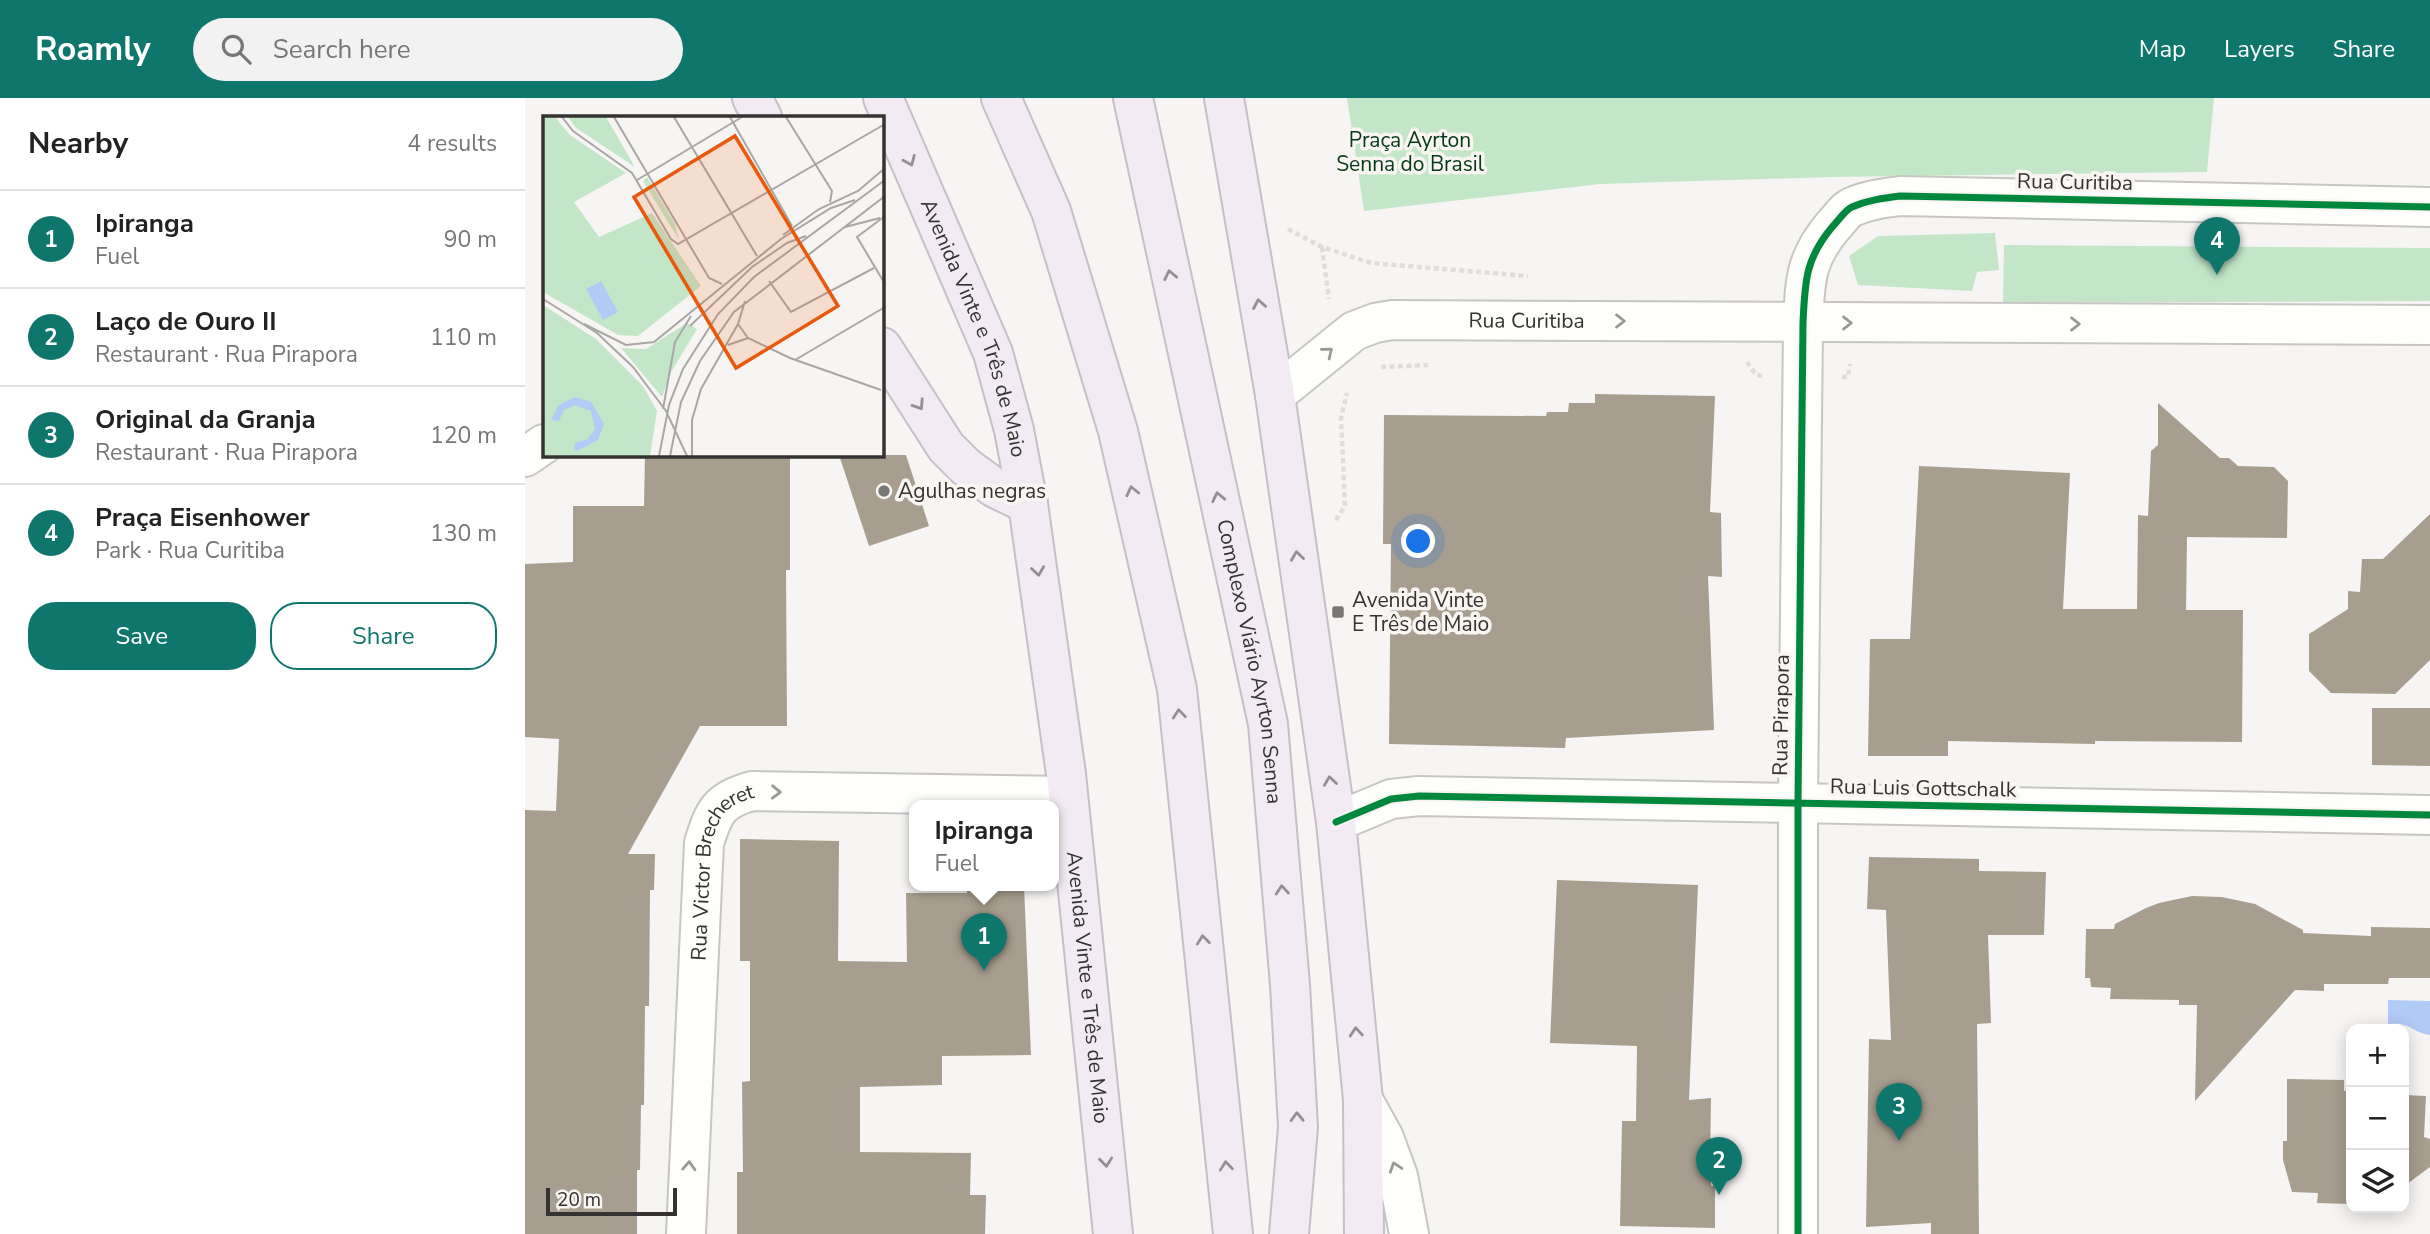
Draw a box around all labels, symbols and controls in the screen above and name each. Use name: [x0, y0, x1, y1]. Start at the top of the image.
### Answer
search box: [193, 18, 683, 81]
text: Roamly: [35, 27, 151, 72]
icon: search: [217, 30, 255, 68]
text: Search here: [273, 32, 410, 67]
text: Map: [2139, 33, 2186, 65]
text: Layers: [2224, 33, 2295, 65]
text: Share: [2333, 33, 2395, 65]
inset map: [543, 116, 884, 457]
text: Nearby: [28, 123, 128, 164]
park label: Praça Ayrton Senna do Brasil: [1336, 126, 1485, 178]
text: 4 results: [407, 128, 497, 159]
one-way arrow: [902, 154, 916, 166]
street label: Rua Curitiba: [2017, 167, 2133, 197]
street label: Avenida Vinte e Três de Maio: [914, 195, 1033, 459]
text: Ipiranga: [95, 206, 194, 241]
pin: 4: [2194, 217, 2240, 275]
text: 1: [44, 224, 58, 255]
text: 90 m: [444, 224, 497, 255]
text: Fuel: [95, 241, 139, 272]
one-way arrow: [1163, 269, 1178, 281]
one-way arrow: [1252, 298, 1267, 310]
text: Laço de Ouro II: [95, 304, 277, 339]
street label: Rua Curitiba: [1468, 306, 1585, 335]
one-way arrow: [1615, 313, 1625, 329]
one-way arrow: [1842, 315, 1853, 331]
one-way arrow: [2070, 316, 2080, 332]
text: 2: [44, 322, 58, 353]
text: 110 m: [430, 322, 497, 353]
text: Restaurant · Rua Pirapora: [95, 339, 358, 370]
one-way arrow: [1320, 348, 1332, 361]
one-way arrow: [910, 397, 923, 410]
text: Original da Granja: [95, 402, 316, 437]
text: 3: [44, 420, 58, 451]
text: 120 m: [430, 420, 497, 451]
text: Restaurant · Rua Pirapora: [95, 437, 358, 468]
place label: Agulhas negras: [898, 477, 1046, 505]
marker: Agulhas negras: [876, 483, 892, 499]
one-way arrow: [1126, 485, 1140, 497]
one-way arrow: [1212, 491, 1227, 503]
text: Praça Eisenhower: [95, 500, 310, 535]
street label: Complexo Viário Ayrton Senna: [1210, 517, 1289, 805]
text: 4: [44, 518, 58, 549]
text: 130 m: [430, 518, 497, 549]
your location: [1401, 524, 1435, 558]
text: Park · Rua Curitiba: [95, 535, 285, 566]
one-way arrow: [1290, 550, 1305, 562]
one-way arrow: [1030, 565, 1045, 577]
place label: Avenida Vinte E Três de Maio: [1352, 586, 1489, 638]
button: Save: [28, 602, 256, 670]
button: Share: [270, 602, 497, 670]
marker: Avenida Vinte E Três de Maio: [1330, 604, 1346, 620]
street label: Rua Pirapora: [1766, 654, 1796, 776]
one-way arrow: [1172, 708, 1187, 719]
street label: Rua Luis Gottschalk: [1829, 772, 2017, 804]
one-way arrow: [1323, 775, 1338, 787]
street label: Rua Victor Brecheret: [685, 777, 758, 961]
one-way arrow: [771, 784, 782, 799]
popup: [909, 800, 1059, 891]
text: Ipiranga: [935, 813, 1033, 848]
text: Fuel: [935, 848, 979, 879]
street label: Avenida Vinte e Três de Maio: [1060, 850, 1116, 1125]
one-way arrow: [1275, 884, 1290, 895]
pin: 1: [961, 913, 1007, 971]
one-way arrow: [1196, 934, 1211, 945]
map controls: [2346, 1024, 2409, 1213]
button: +: [2346, 1024, 2409, 1087]
one-way arrow: [1349, 1026, 1364, 1037]
pin: 3: [1876, 1083, 1922, 1141]
button: −: [2346, 1087, 2409, 1150]
one-way arrow: [1290, 1111, 1305, 1122]
pin: 2: [1696, 1137, 1742, 1195]
button: layers: [2346, 1150, 2409, 1213]
one-way arrow: [1098, 1157, 1113, 1168]
one-way arrow: [682, 1160, 697, 1171]
one-way arrow: [1219, 1160, 1234, 1172]
one-way arrow: [1388, 1162, 1403, 1174]
scale bar: [546, 1185, 677, 1217]
text: 20 m: [557, 1187, 601, 1213]

